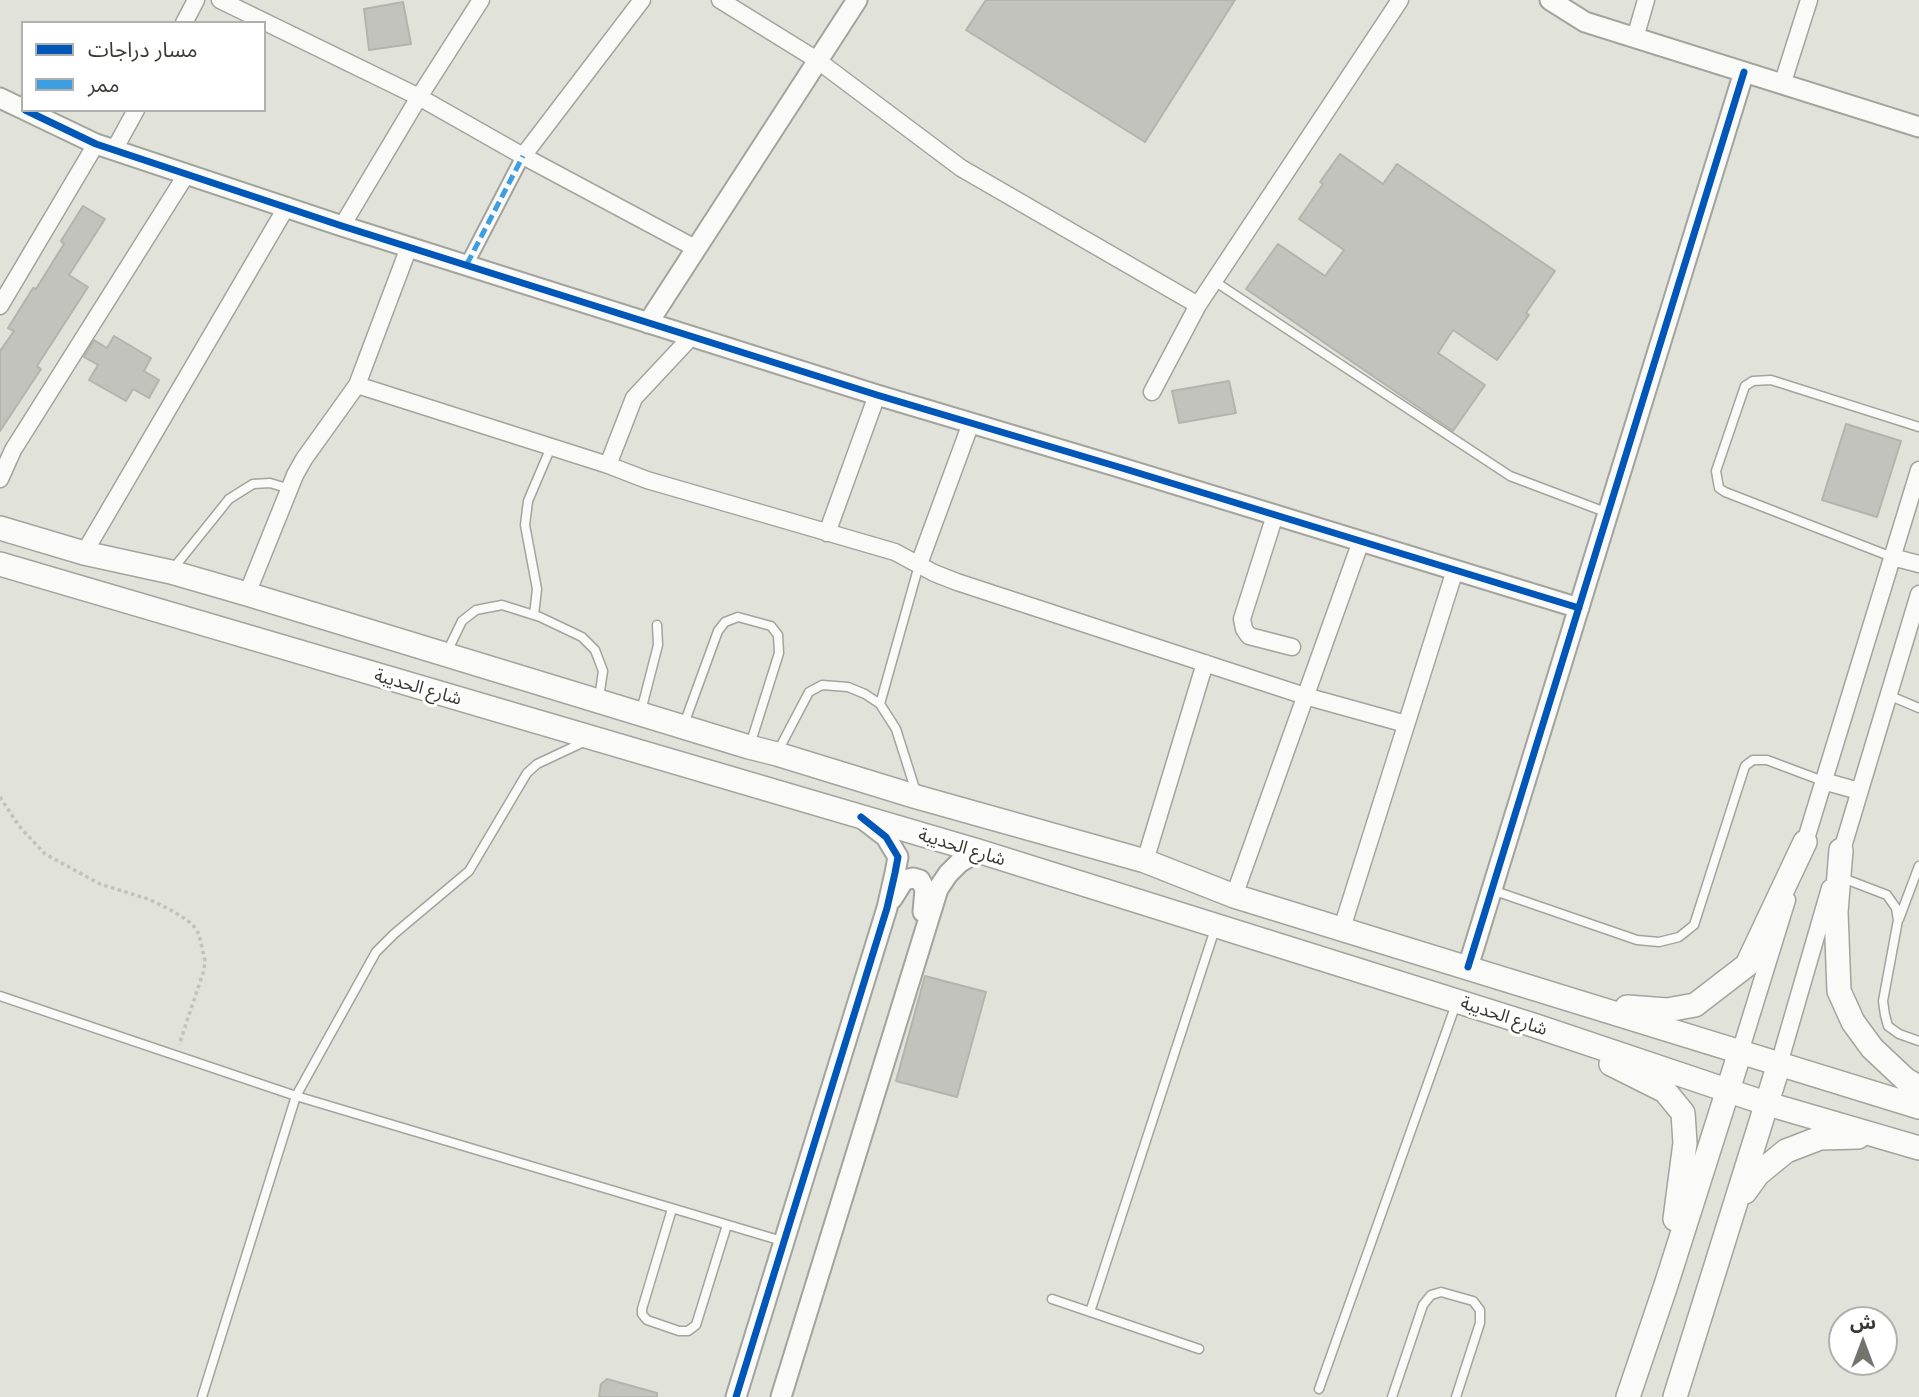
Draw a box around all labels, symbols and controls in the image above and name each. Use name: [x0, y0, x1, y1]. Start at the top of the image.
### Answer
legend: [21, 21, 266, 112]
text: مسار دراجات: [88, 36, 198, 61]
text: ممر: [88, 71, 119, 96]
street label: شارع الحديبة: [372, 664, 464, 710]
street label: شارع الحديبة: [916, 824, 1008, 870]
street label: شارع الحديبة: [1458, 992, 1550, 1040]
north arrow: [1828, 1306, 1898, 1376]
text: ش: [1850, 1310, 1876, 1333]

